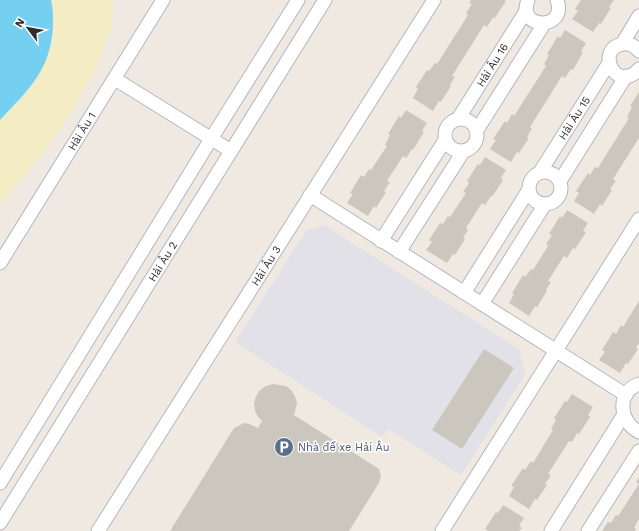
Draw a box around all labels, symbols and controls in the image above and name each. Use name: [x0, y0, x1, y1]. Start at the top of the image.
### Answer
north arrow: [8, 8, 48, 48]
text: N: [12, 16, 28, 30]
street label: Hải Âu 16: [474, 41, 511, 89]
street label: Hải Âu 15: [556, 94, 593, 142]
street label: Hải Âu 1: [65, 110, 99, 153]
street label: Hải Âu 2: [146, 239, 180, 284]
street label: Hải Âu 3: [249, 244, 284, 288]
parking icon: Nhà để xe Hải Âu: [273, 436, 295, 458]
place label: Nhà để xe Hải Âu: [298, 440, 390, 454]

